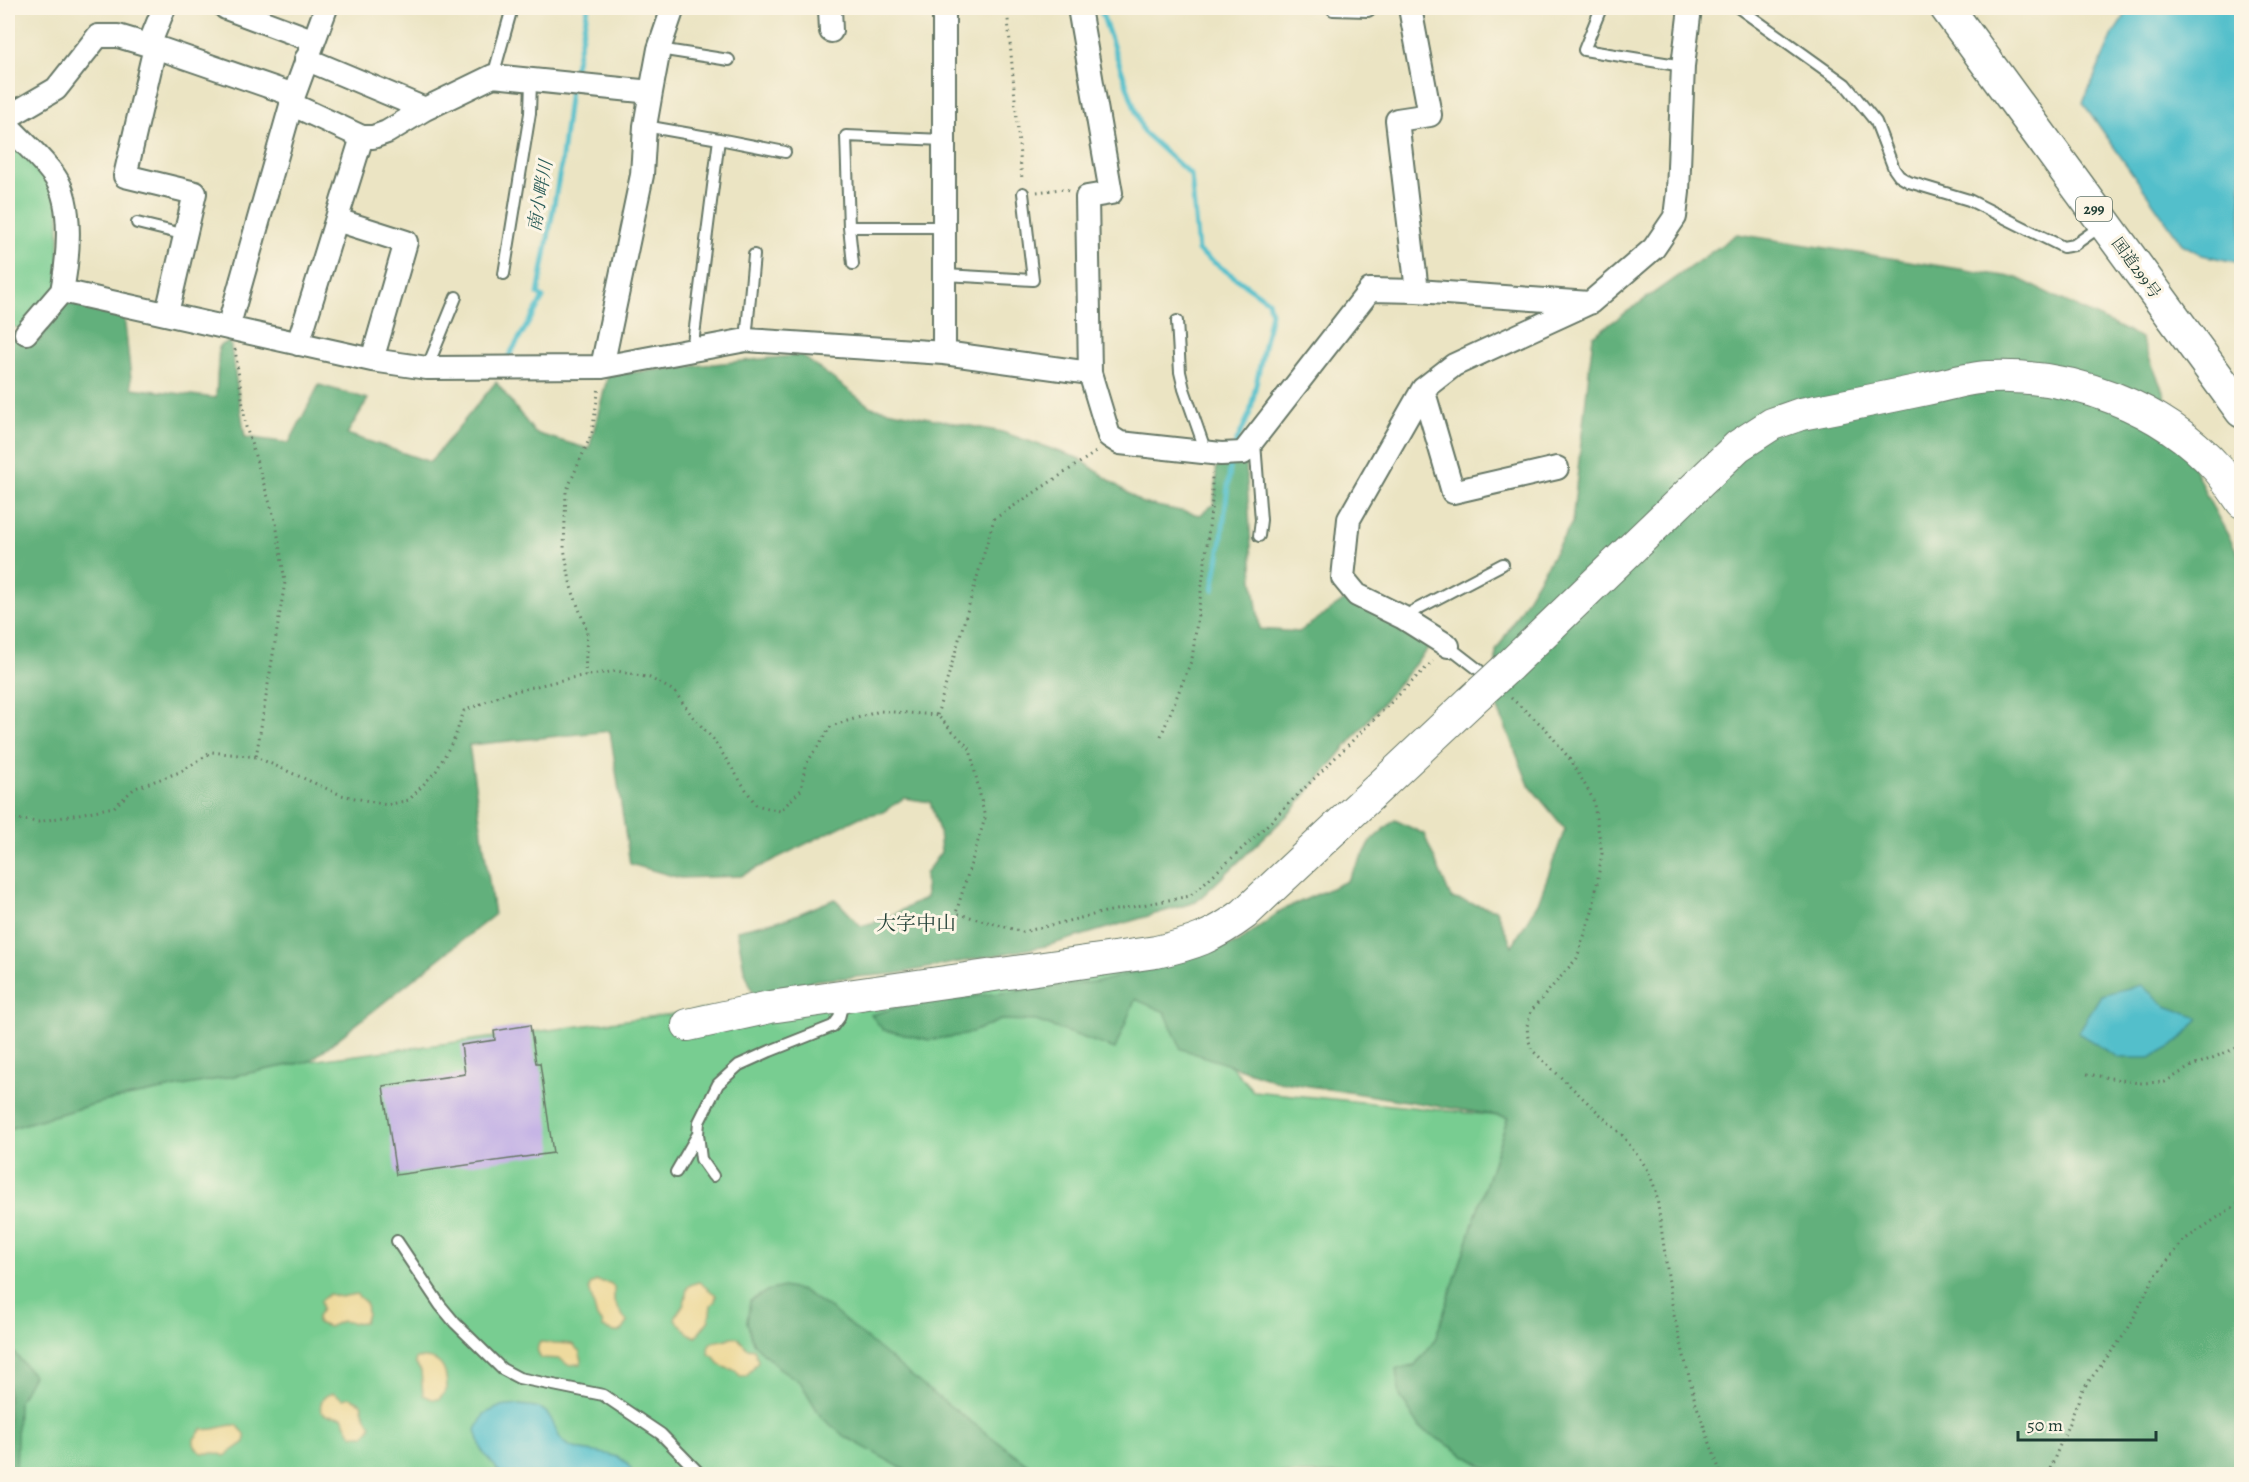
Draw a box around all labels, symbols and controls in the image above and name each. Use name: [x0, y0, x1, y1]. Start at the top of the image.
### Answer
water label: 南小畔川: [522, 156, 558, 234]
road number: 299: [2076, 197, 2112, 221]
street label: 国道299号: [2106, 233, 2166, 303]
district label: 大字中山: [876, 910, 956, 937]
scale bar: [2018, 1404, 2156, 1442]
text: 50 m: [2027, 1413, 2063, 1437]

